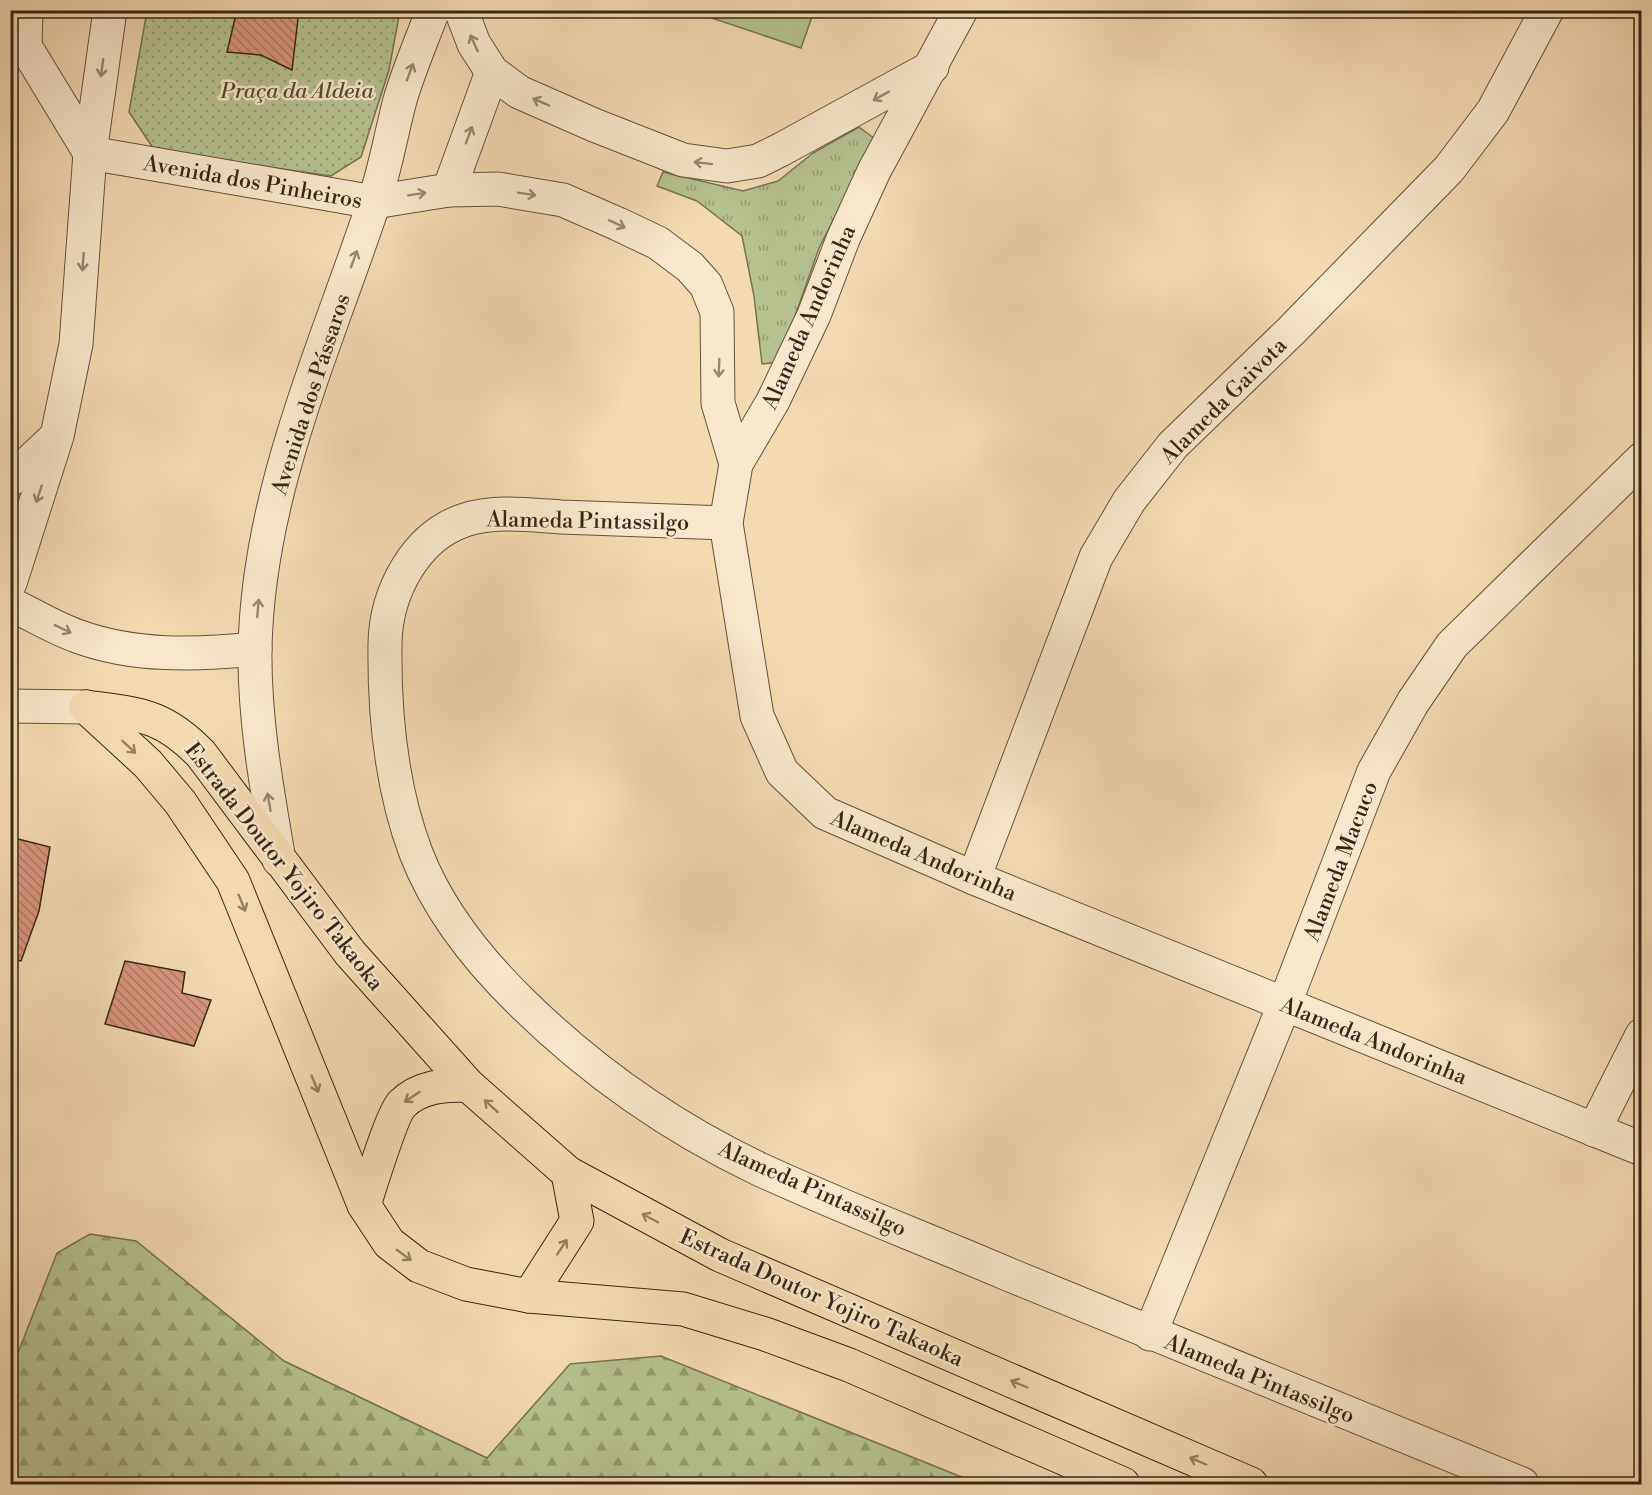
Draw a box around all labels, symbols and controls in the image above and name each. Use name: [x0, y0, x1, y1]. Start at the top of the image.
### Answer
one-way arrow: [468, 34, 479, 52]
one-way arrow: [96, 58, 107, 78]
one-way arrow: [405, 64, 416, 82]
park label: Praça da Aldeia: [220, 78, 374, 105]
one-way arrow: [873, 90, 890, 102]
one-way arrow: [533, 95, 551, 107]
one-way arrow: [465, 126, 476, 145]
street label: Avenida dos Pinheiros: [140, 150, 364, 215]
one-way arrow: [693, 157, 713, 168]
one-way arrow: [407, 188, 427, 199]
one-way arrow: [517, 189, 537, 200]
one-way arrow: [607, 218, 625, 230]
street label: Alameda Andorinha: [756, 220, 863, 415]
one-way arrow: [349, 250, 360, 269]
one-way arrow: [77, 252, 88, 272]
street label: Avenida dos Pássaros: [266, 290, 357, 499]
street label: Alameda Gaivota: [1154, 332, 1294, 471]
one-way arrow: [714, 358, 725, 377]
one-way arrow: [33, 484, 44, 503]
street label: Alameda Pintassilgo: [485, 506, 690, 537]
one-way arrow: [253, 598, 264, 618]
one-way arrow: [54, 624, 72, 636]
street label: Estrada Doutor Yojiro Takaoka: [179, 737, 390, 997]
one-way arrow: [121, 739, 136, 753]
street label: Alameda Macuco: [1298, 778, 1384, 946]
one-way arrow: [263, 793, 274, 812]
street label: Alameda Andorinha: [826, 805, 1021, 908]
one-way arrow: [237, 894, 248, 912]
street label: Alameda Andorinha: [1275, 991, 1472, 1091]
one-way arrow: [310, 1075, 321, 1093]
one-way arrow: [404, 1092, 421, 1104]
one-way arrow: [484, 1099, 499, 1113]
street label: Alameda Pintassilgo: [713, 1135, 911, 1243]
one-way arrow: [642, 1212, 659, 1224]
street label: Estrada Doutor Yojiro Takaoka: [675, 1223, 968, 1374]
one-way arrow: [555, 1239, 568, 1256]
one-way arrow: [396, 1248, 412, 1261]
street label: Alameda Pintassilgo: [1159, 1329, 1359, 1430]
one-way arrow: [1010, 1378, 1028, 1389]
one-way arrow: [1189, 1455, 1207, 1467]

